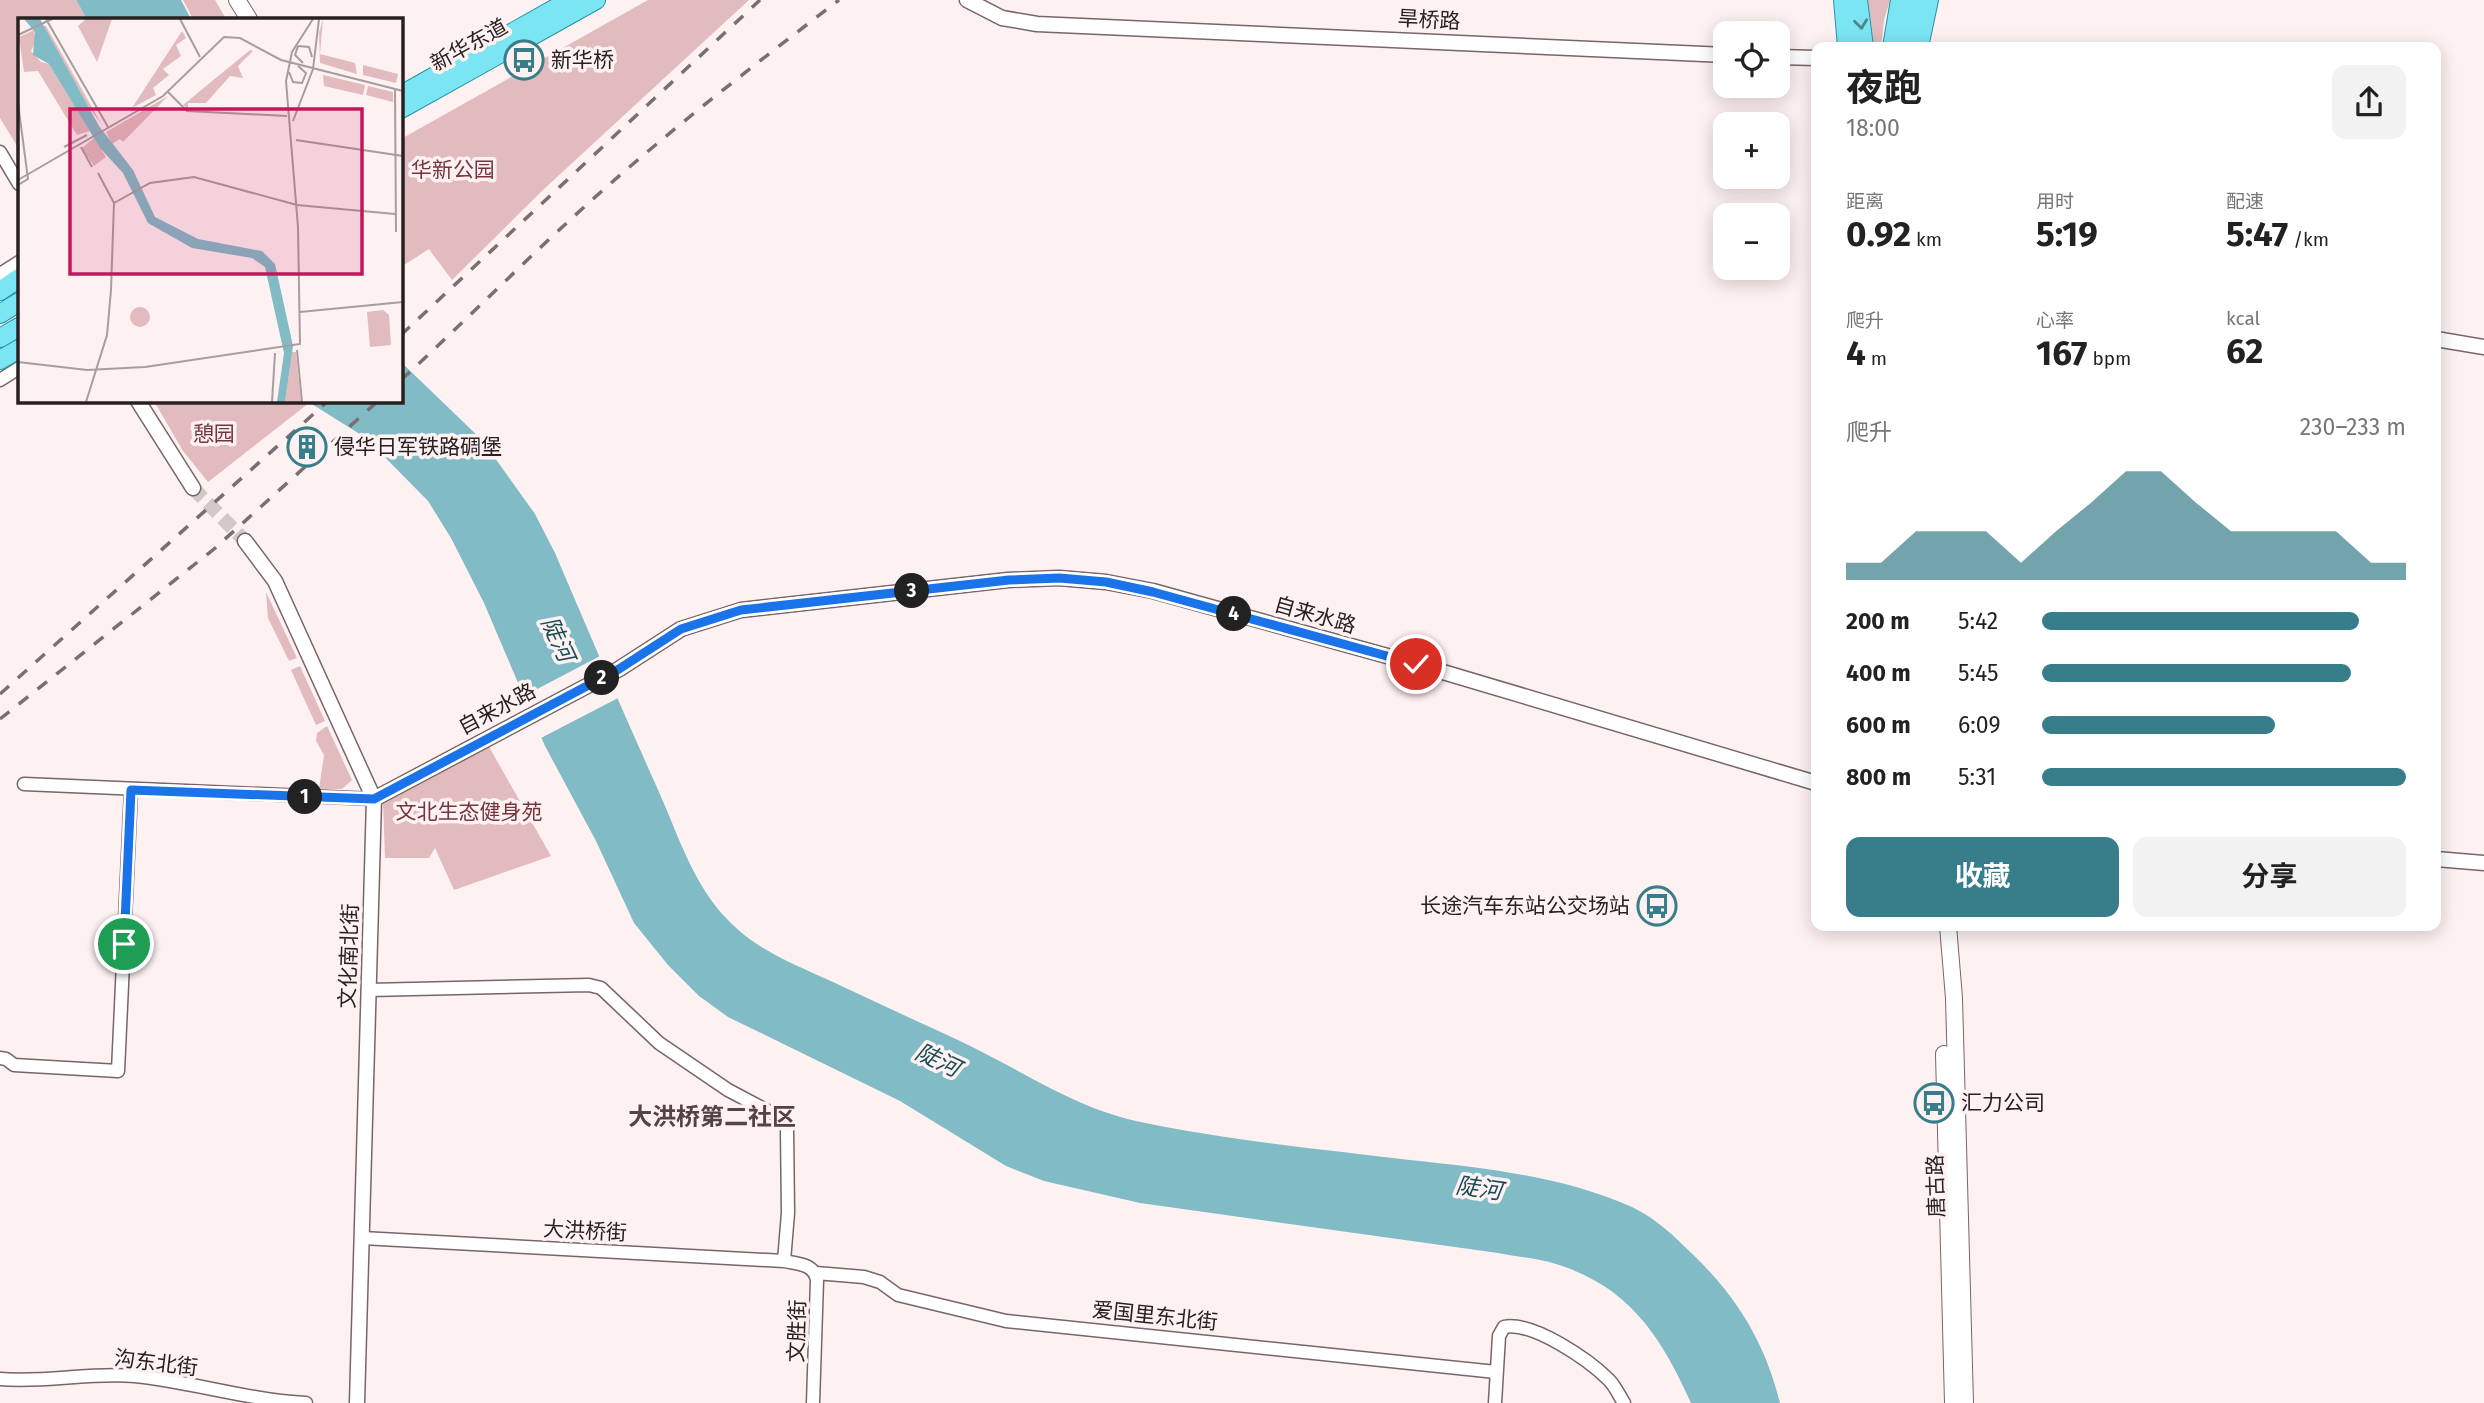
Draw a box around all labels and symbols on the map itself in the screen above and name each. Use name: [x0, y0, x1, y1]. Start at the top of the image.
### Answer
street label: 旱桥路: [1397, 5, 1461, 35]
street label: 新华东道: [426, 13, 512, 77]
inset map: [18, 18, 402, 402]
one-way arrow: [1854, 18, 1869, 29]
bus stop icon: 新华桥: [503, 39, 545, 81]
place label: 新华桥: [551, 47, 614, 73]
park label: 华新公园: [411, 157, 495, 183]
park label: 憩园: [193, 421, 235, 447]
building icon: 侵华日军铁路碉堡: [286, 426, 328, 468]
place label: 侵华日军铁路碉堡: [334, 434, 502, 460]
pin: 3: [894, 574, 930, 608]
street label: 自来水路: [1271, 591, 1359, 639]
pin: 4: [1216, 596, 1252, 632]
water label: 陡河: [536, 612, 582, 669]
pin: [1386, 634, 1446, 694]
pin: 2: [584, 660, 620, 696]
street label: 自来水路: [454, 678, 540, 740]
pin: 1: [288, 780, 322, 814]
park label: 文北生态健身苑: [396, 799, 543, 825]
bus stop icon: 长途汽车东站公交场站: [1636, 885, 1678, 927]
place label: 长途汽车东站公交场站: [1420, 893, 1630, 919]
street label: 文化南北街: [334, 903, 364, 1009]
pin: [94, 914, 154, 974]
water label: 陡河: [911, 1038, 968, 1084]
bus stop icon: 汇力公司: [1913, 1082, 1955, 1124]
place label: 汇力公司: [1961, 1090, 2045, 1116]
district label: 大洪桥第二社区: [628, 1103, 796, 1131]
street label: 唐古路: [1922, 1154, 1950, 1218]
water label: 陡河: [1454, 1171, 1508, 1206]
street label: 大洪桥街: [542, 1216, 628, 1246]
street label: 爱国里东北街: [1091, 1296, 1219, 1336]
street label: 文胜街: [783, 1299, 811, 1363]
street label: 沟东北街: [113, 1345, 199, 1381]

